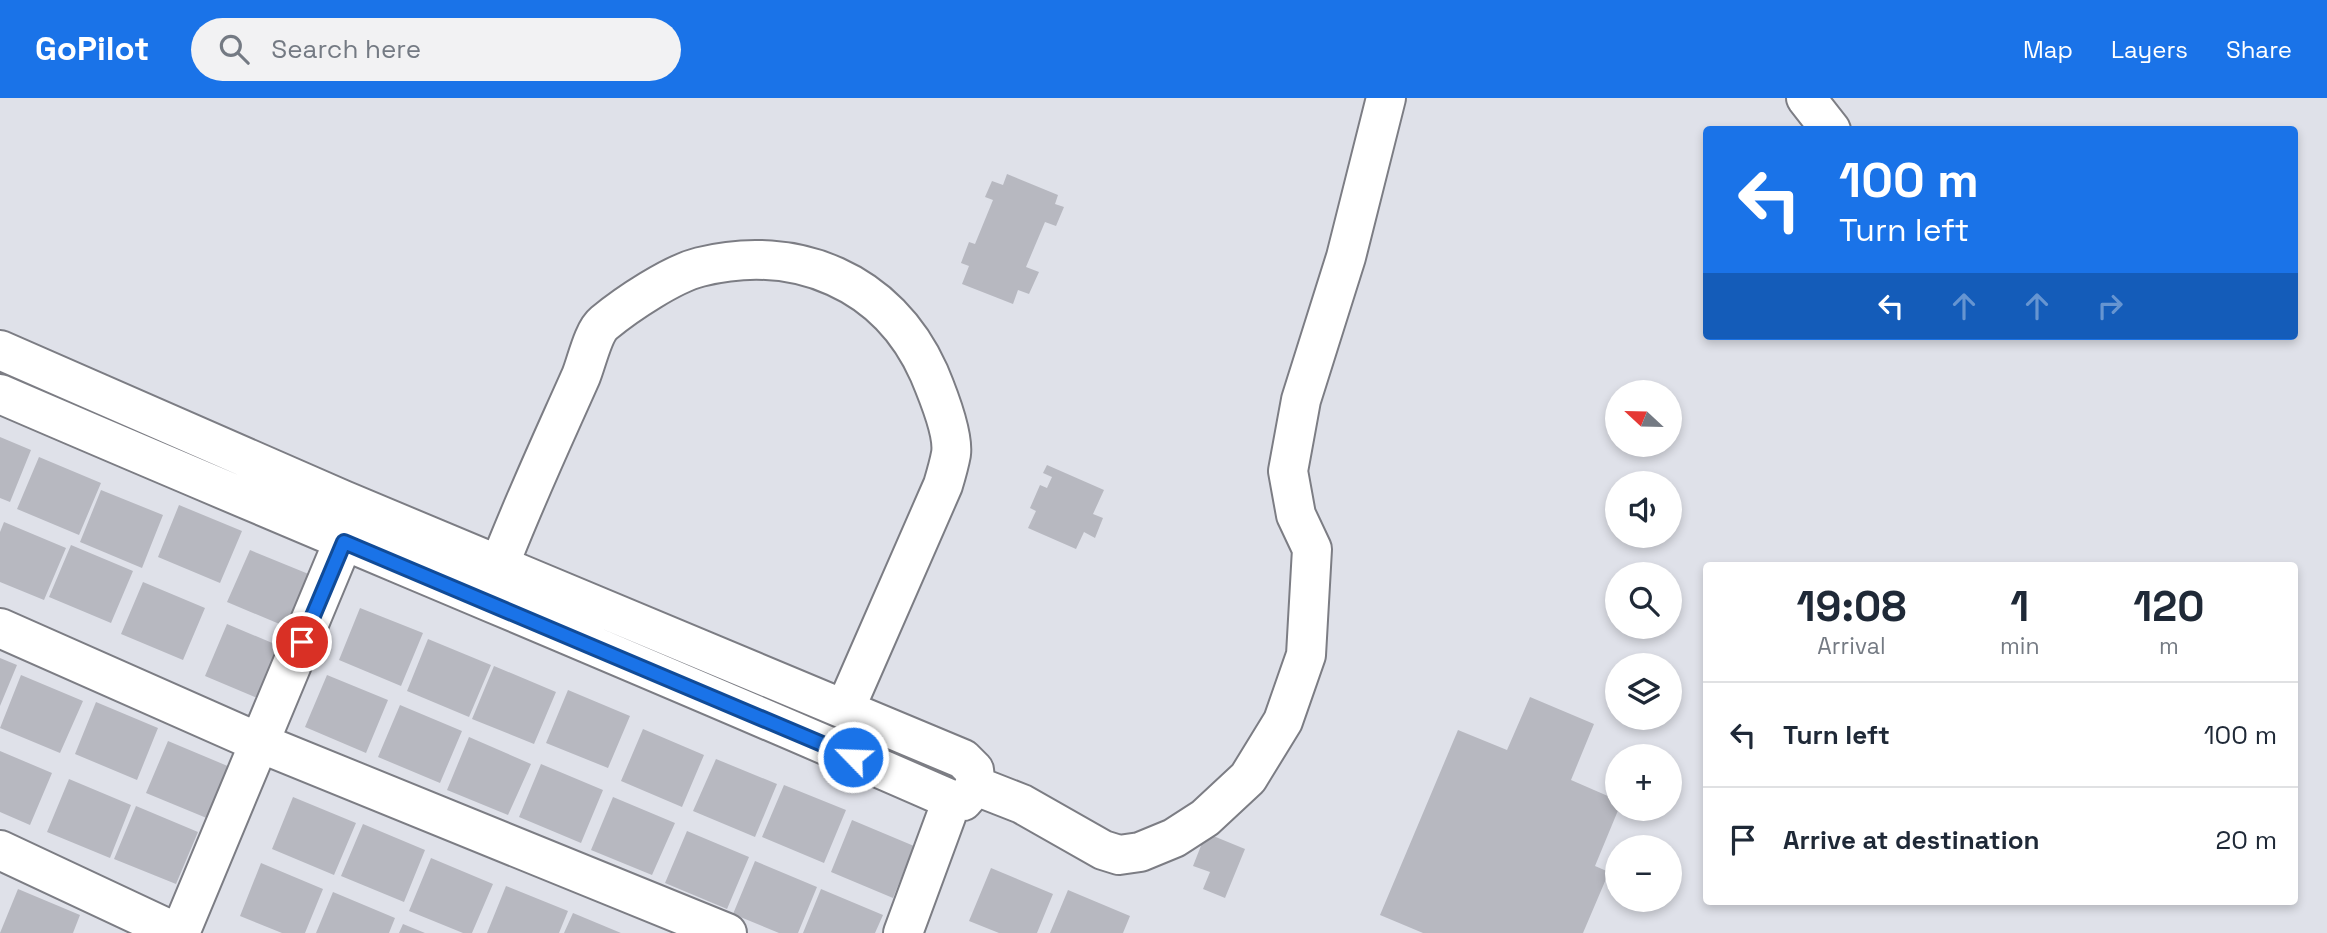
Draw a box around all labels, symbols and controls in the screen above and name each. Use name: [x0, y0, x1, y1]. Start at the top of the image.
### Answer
search box: [191, 18, 681, 81]
text: GoPilot: [35, 28, 149, 70]
icon: search: [215, 30, 253, 68]
text: Search here: [271, 32, 421, 66]
text: Map: [2023, 34, 2073, 65]
text: Layers: [2111, 34, 2188, 65]
text: Share: [2226, 34, 2292, 65]
text: 100 m: [1839, 149, 1979, 211]
icon: left: [1724, 154, 1815, 245]
text: Turn left: [1839, 210, 1969, 250]
icon: left: [1872, 287, 1910, 325]
icon: ahead: [1945, 287, 1983, 325]
icon: ahead: [2018, 287, 2056, 325]
icon: right: [2091, 287, 2129, 325]
north arrow: [1605, 380, 1682, 457]
map controls: [1605, 380, 1682, 912]
button: sound: [1605, 471, 1682, 548]
button: search: [1605, 562, 1682, 639]
text: 19:08: [1797, 580, 1906, 633]
text: 1: [2010, 580, 2029, 633]
text: 120: [2133, 580, 2204, 633]
pin: [272, 612, 332, 672]
icon: arrive: [283, 623, 321, 661]
text: Arrival: [1817, 631, 1886, 661]
text: min: [2000, 631, 2040, 661]
text: m: [2159, 631, 2179, 661]
button: layers: [1605, 653, 1682, 730]
icon: left: [1724, 716, 1762, 754]
text: Turn left: [1783, 718, 1890, 752]
text: 100 m: [2204, 718, 2277, 752]
position arrow: [816, 720, 890, 794]
button: +: [1605, 744, 1682, 821]
icon: arrive: [1724, 821, 1762, 859]
text: Arrive at destination: [1783, 823, 2040, 857]
text: 20 m: [2216, 823, 2277, 857]
button: −: [1605, 835, 1682, 912]

